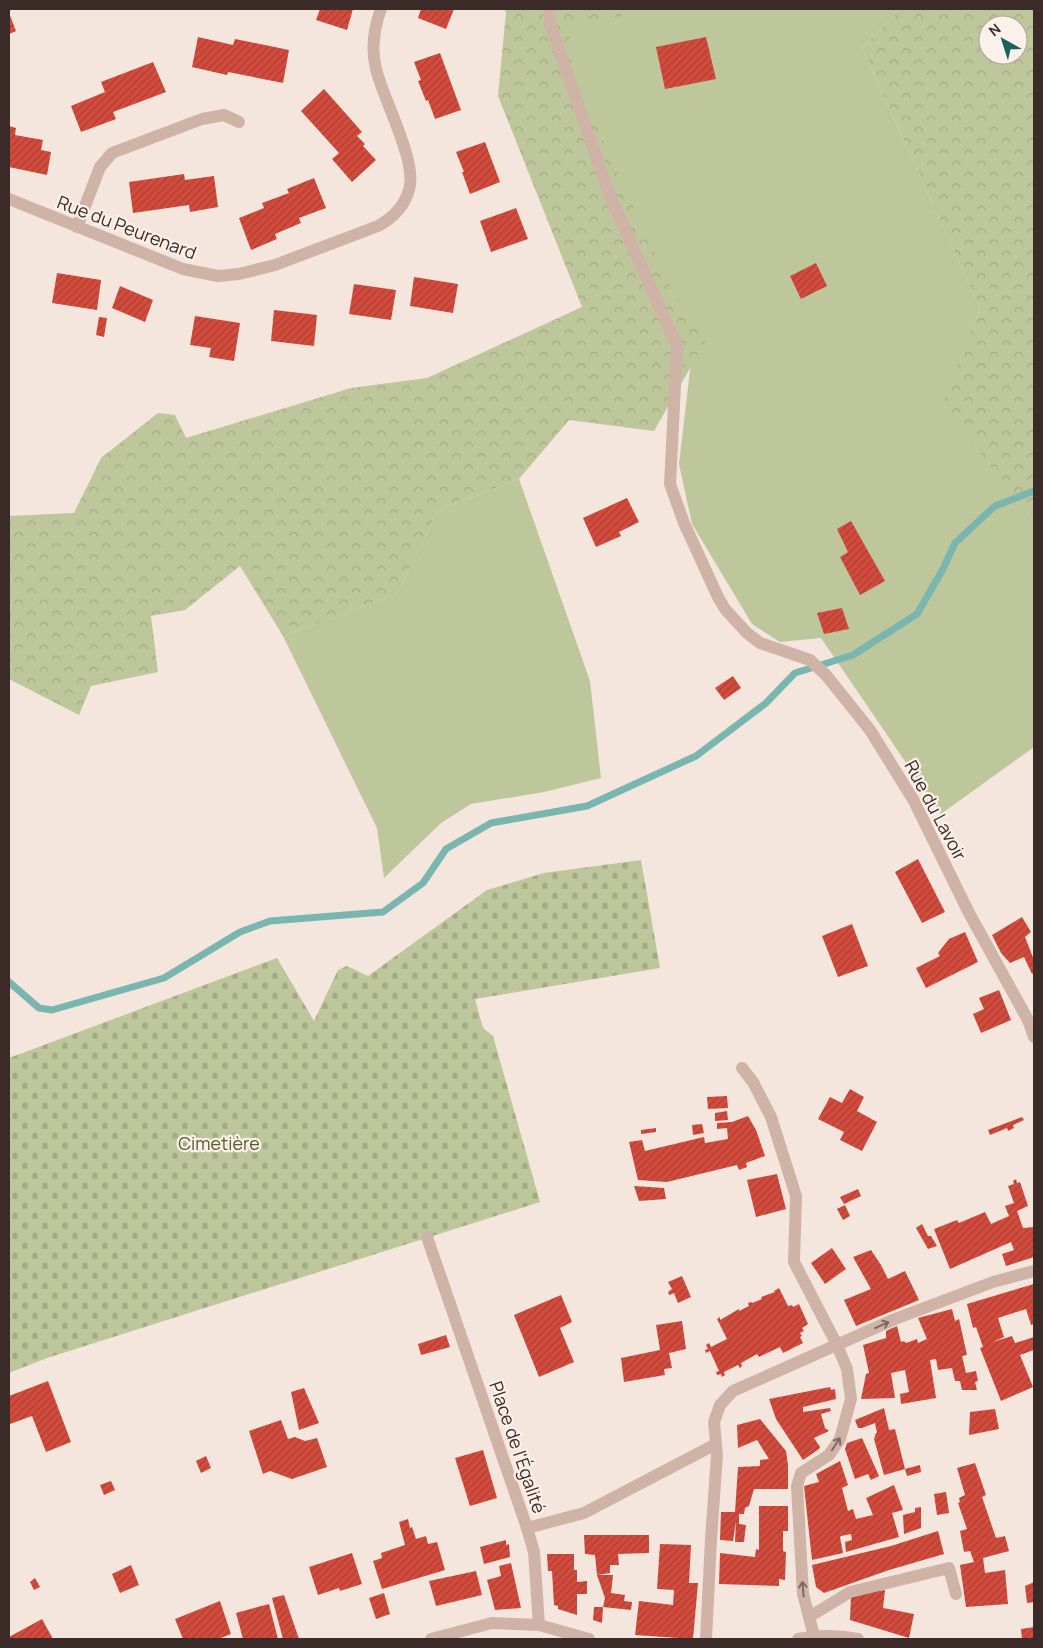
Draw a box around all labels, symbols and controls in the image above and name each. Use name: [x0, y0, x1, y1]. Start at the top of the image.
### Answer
north arrow: [978, 15, 1028, 65]
text: N: [985, 19, 1004, 40]
street label: Rue du Peurenard: [54, 189, 200, 265]
street label: Rue du Lavoir: [900, 756, 973, 865]
park label: Cimetière: [178, 1131, 260, 1155]
one-way arrow: [874, 1319, 889, 1329]
street label: Place de l'Égalité: [484, 1378, 552, 1516]
one-way arrow: [831, 1438, 841, 1452]
one-way arrow: [798, 1581, 808, 1597]

